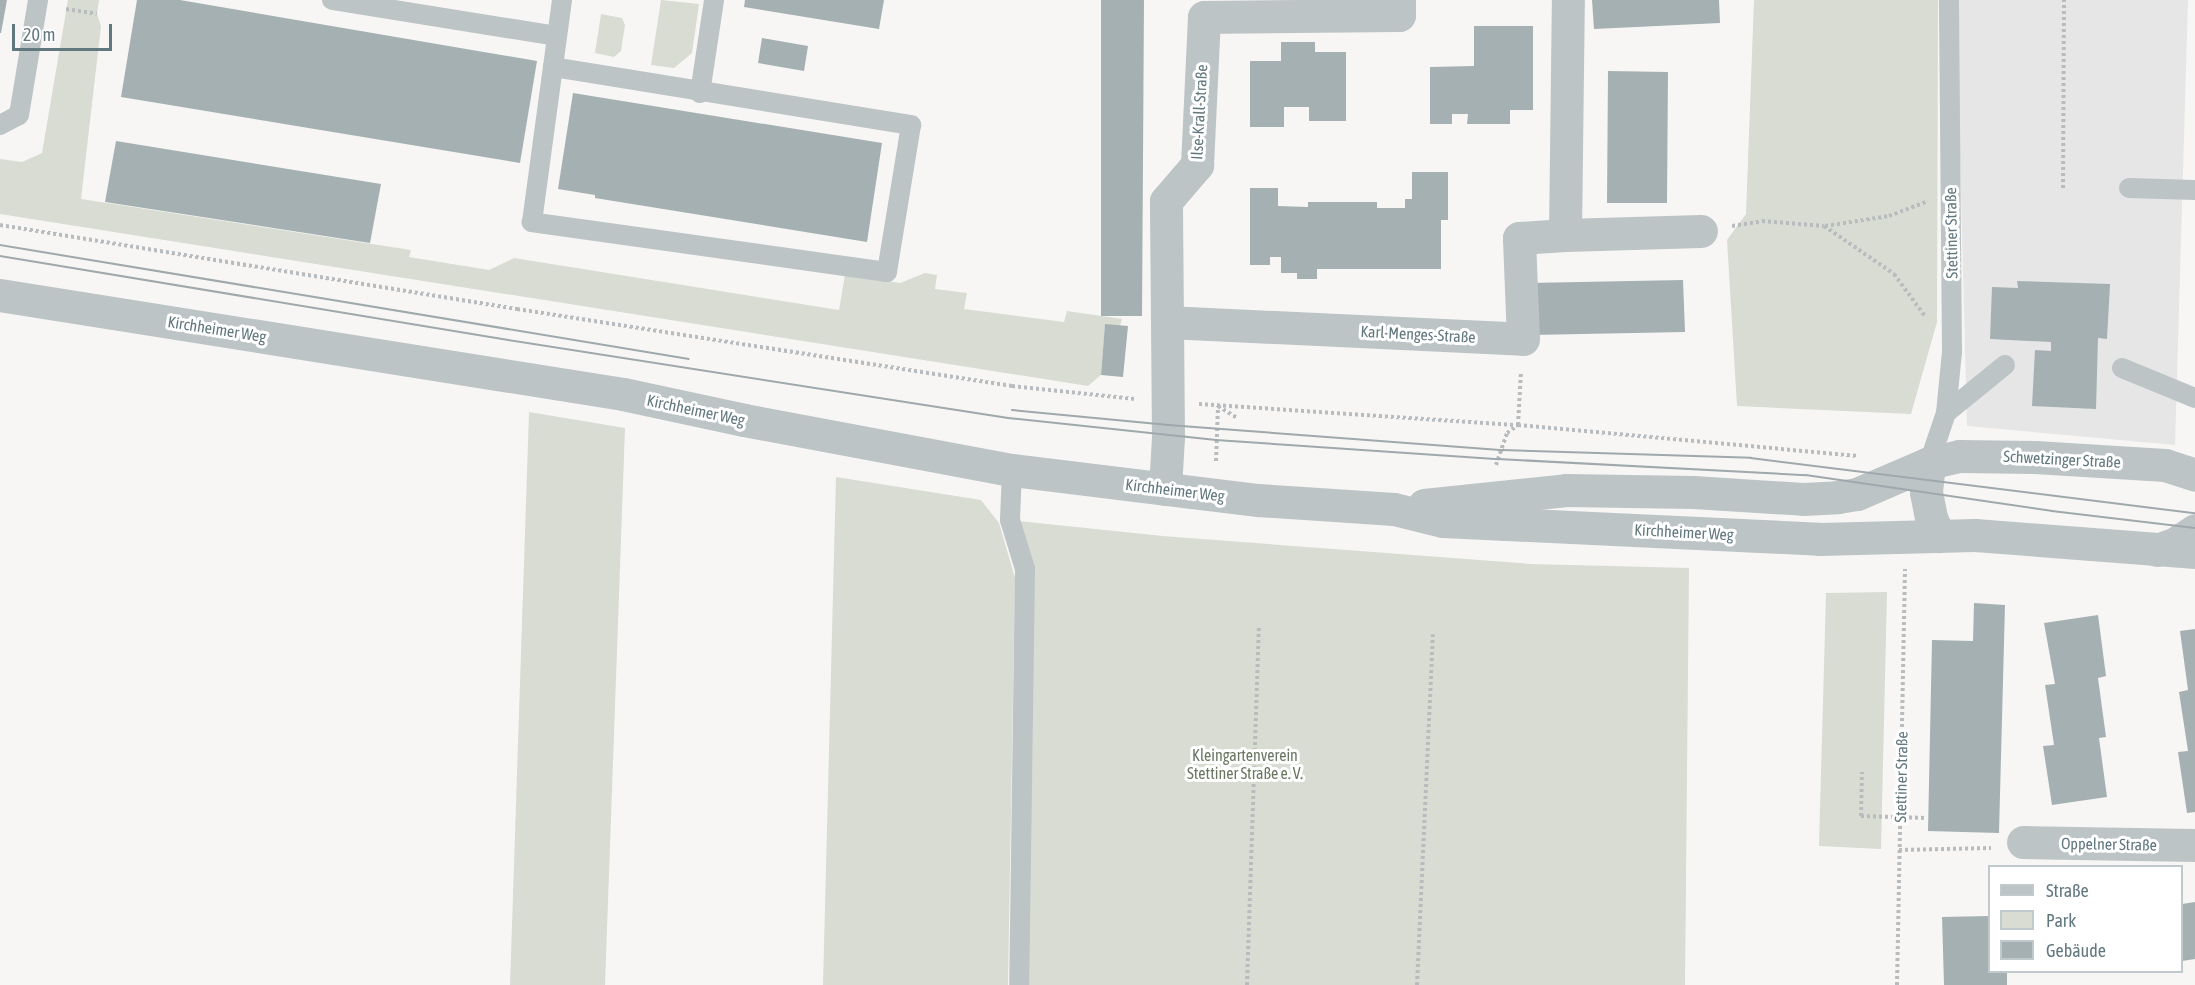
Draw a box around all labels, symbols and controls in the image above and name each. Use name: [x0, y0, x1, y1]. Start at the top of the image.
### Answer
scale bar: [15, 12, 116, 50]
text: 20 m: [23, 24, 55, 45]
street label: Ilse-Krall-Straße: [1187, 64, 1211, 160]
street label: Stettiner Straße: [1941, 187, 1961, 279]
street label: Kirchheimer Weg: [166, 312, 268, 346]
street label: Karl-Menges-Straße: [1360, 321, 1476, 347]
street label: Kirchheimer Weg: [645, 390, 747, 430]
street label: Schwetzinger Straße: [2003, 446, 2121, 472]
street label: Kirchheimer Weg: [1124, 474, 1226, 506]
street label: Kirchheimer Weg: [1634, 520, 1734, 544]
street label: Stettiner Straße: [1891, 731, 1911, 823]
park label: Kleingartenverein Stettiner Straße e. V.: [1187, 745, 1303, 783]
street label: Oppelner Straße: [2061, 834, 2157, 854]
legend: [1988, 865, 2183, 973]
text: Straße: [2046, 880, 2089, 901]
text: Park: [2046, 910, 2076, 931]
text: Gebäude: [2046, 940, 2106, 961]

